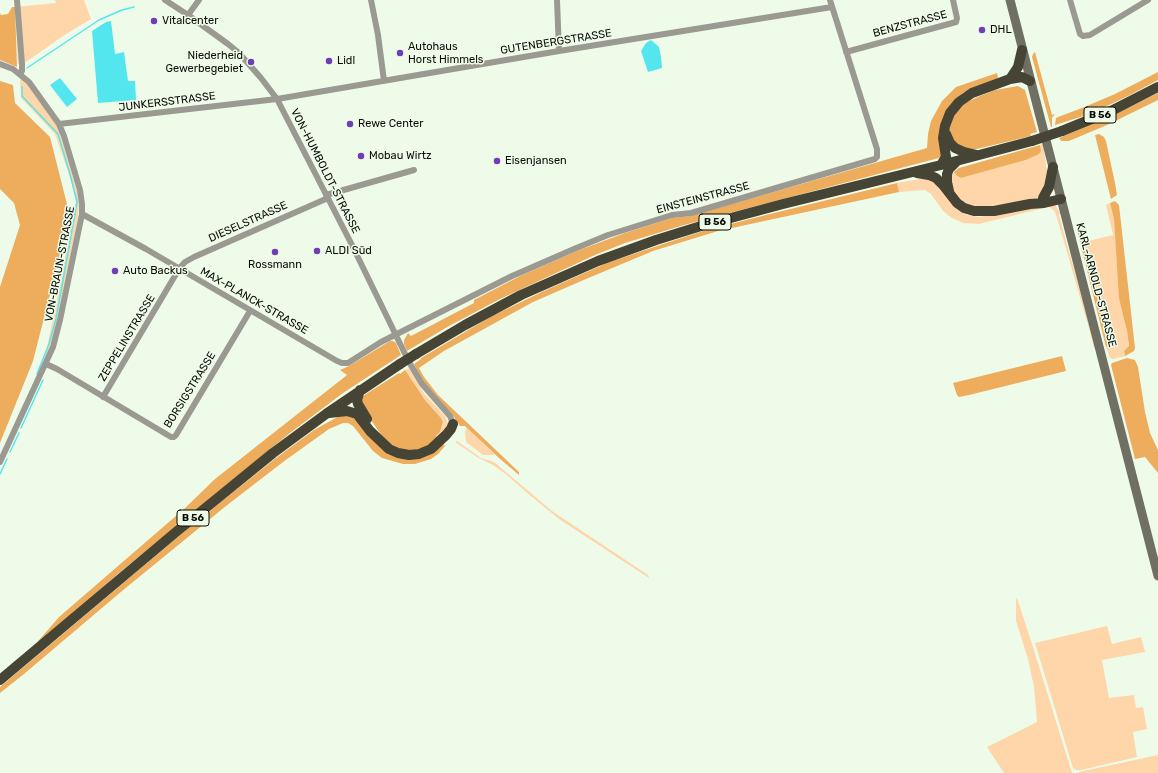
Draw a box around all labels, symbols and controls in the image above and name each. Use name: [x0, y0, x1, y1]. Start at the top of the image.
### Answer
street label: BENZSTRASSE: [871, 8, 949, 40]
place label: Vitalcenter: [162, 14, 218, 28]
marker: Vitalcenter: [149, 16, 159, 26]
place label: DHL: [990, 23, 1012, 37]
marker: DHL: [977, 25, 987, 35]
street label: GUTENBERGSTRASSE: [499, 27, 613, 57]
place label: Autohaus Horst Himmels: [408, 40, 483, 66]
marker: Autohaus Horst Himmels: [395, 48, 405, 58]
place label: Niederheid Gewerbegebiet: [165, 49, 243, 75]
place label: Lidl: [337, 54, 355, 68]
marker: Lidl: [324, 56, 334, 66]
marker: Niederheid Gewerbegebiet: [246, 57, 256, 67]
street label: JUNKERSSTRASSE: [118, 90, 216, 114]
street label: VON-HUMBOLDT-STRASSE: [288, 106, 362, 236]
road number: B 56: [1084, 107, 1116, 123]
place label: Rewe Center: [358, 117, 423, 131]
marker: Rewe Center: [345, 119, 355, 129]
place label: Mobau Wirtz: [369, 149, 432, 163]
marker: Mobau Wirtz: [356, 151, 366, 161]
place label: Eisenjansen: [505, 154, 567, 168]
marker: Eisenjansen: [492, 156, 502, 166]
street label: EINSTEINSTRASSE: [655, 179, 751, 217]
street label: DIESELSTRASSE: [207, 199, 289, 245]
street label: VON-BRAUN-STRASSE: [42, 205, 78, 323]
road number: B 56: [699, 214, 731, 230]
street label: KARL-ARNOLD-STRASSE: [1073, 221, 1119, 349]
place label: ALDI Süd: [325, 244, 372, 258]
marker: ALDI Süd: [312, 246, 322, 256]
marker: Rossmann: [270, 247, 280, 257]
place label: Rossmann: [248, 258, 302, 272]
place label: Auto Backus: [123, 264, 188, 278]
street label: MAX-PLANCK-STRASSE: [198, 265, 310, 337]
marker: Auto Backus: [110, 266, 120, 276]
street label: ZEPPELINSTRASSE: [96, 292, 158, 384]
street label: BORSIGSTRASSE: [161, 349, 219, 431]
road number: B 56: [177, 510, 209, 526]

